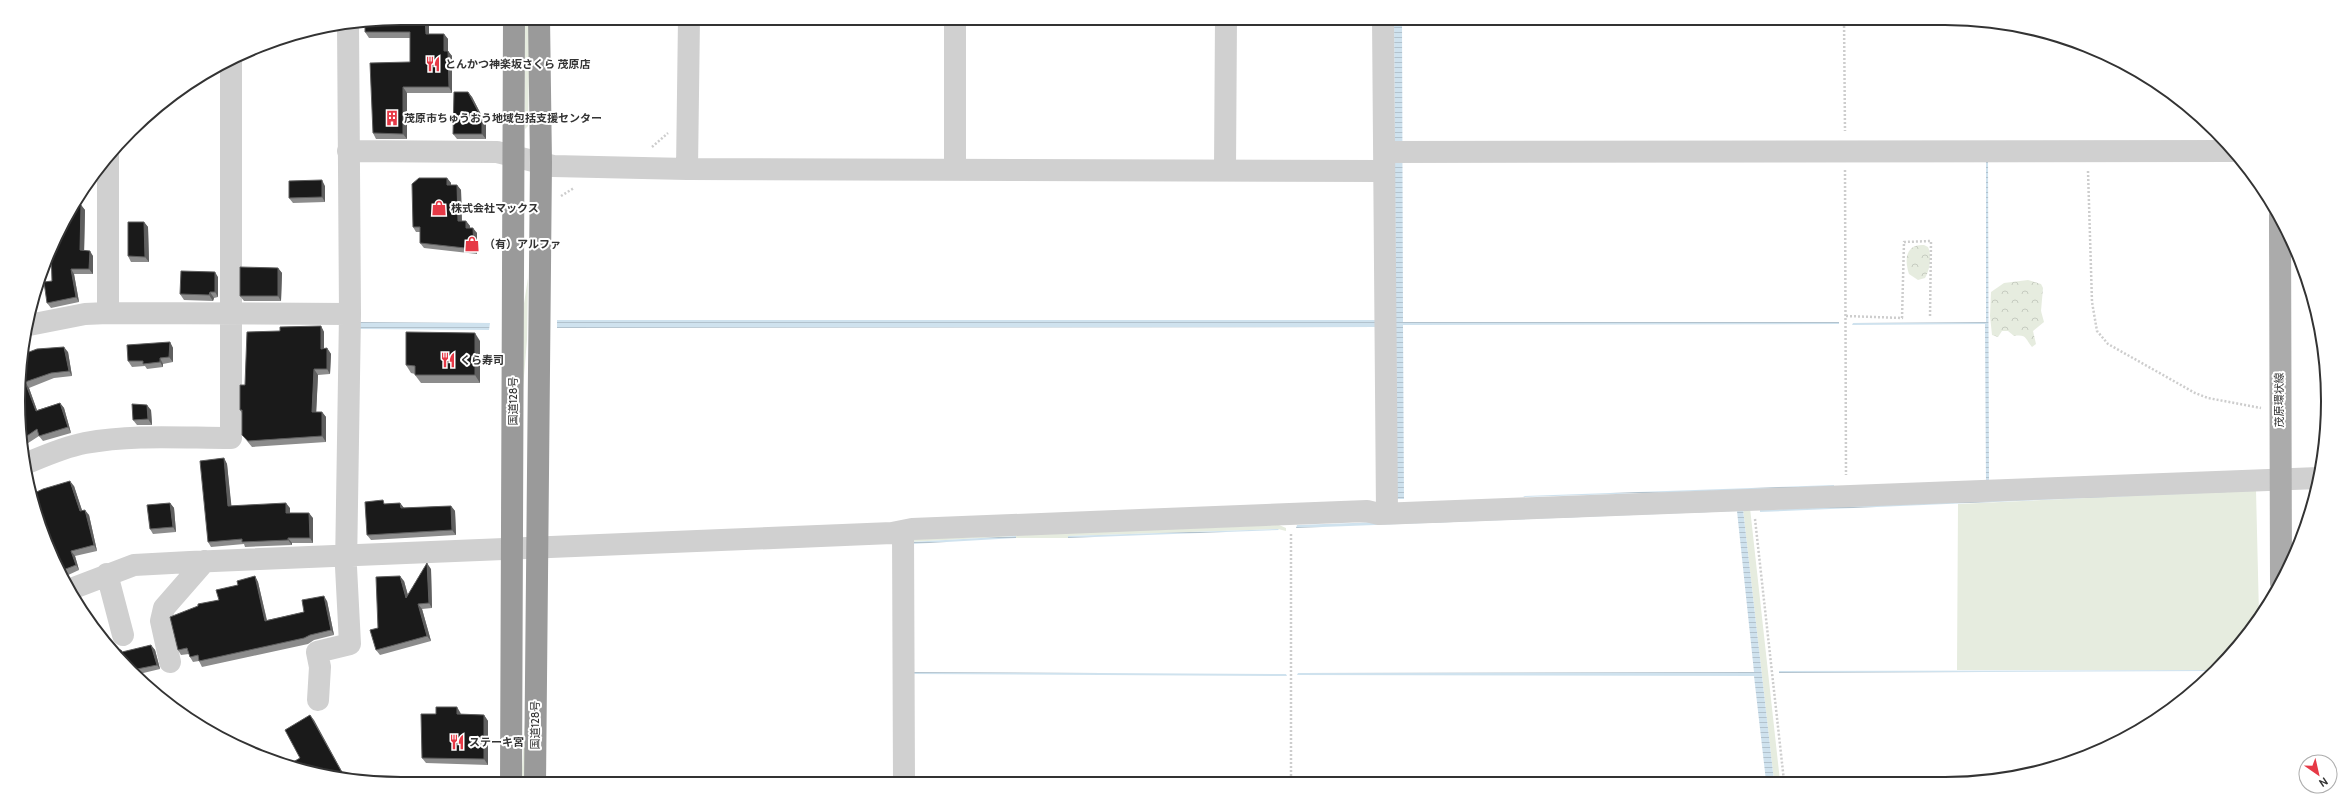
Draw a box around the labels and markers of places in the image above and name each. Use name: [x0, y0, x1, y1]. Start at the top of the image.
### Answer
restaurant icon: とんかつ神楽坂さくら 茂原店: [424, 55, 442, 73]
place label: とんかつ神楽坂さくら 茂原店: [445, 57, 590, 71]
building icon: 茂原市ちゅうおう地域包括支援センター: [383, 109, 401, 127]
place label: 茂原市ちゅうおう地域包括支援センター: [404, 111, 602, 125]
shop icon: 株式会社マックス: [430, 199, 448, 217]
place label: 株式会社マックス: [451, 201, 539, 215]
shop icon: （有）アルファ: [463, 235, 481, 253]
place label: （有）アルファ: [484, 237, 561, 251]
restaurant icon: くら寿司: [439, 351, 457, 369]
place label: くら寿司: [460, 353, 504, 367]
restaurant icon: ステーキ宮: [448, 733, 466, 751]
place label: ステーキ宮: [469, 735, 524, 749]

